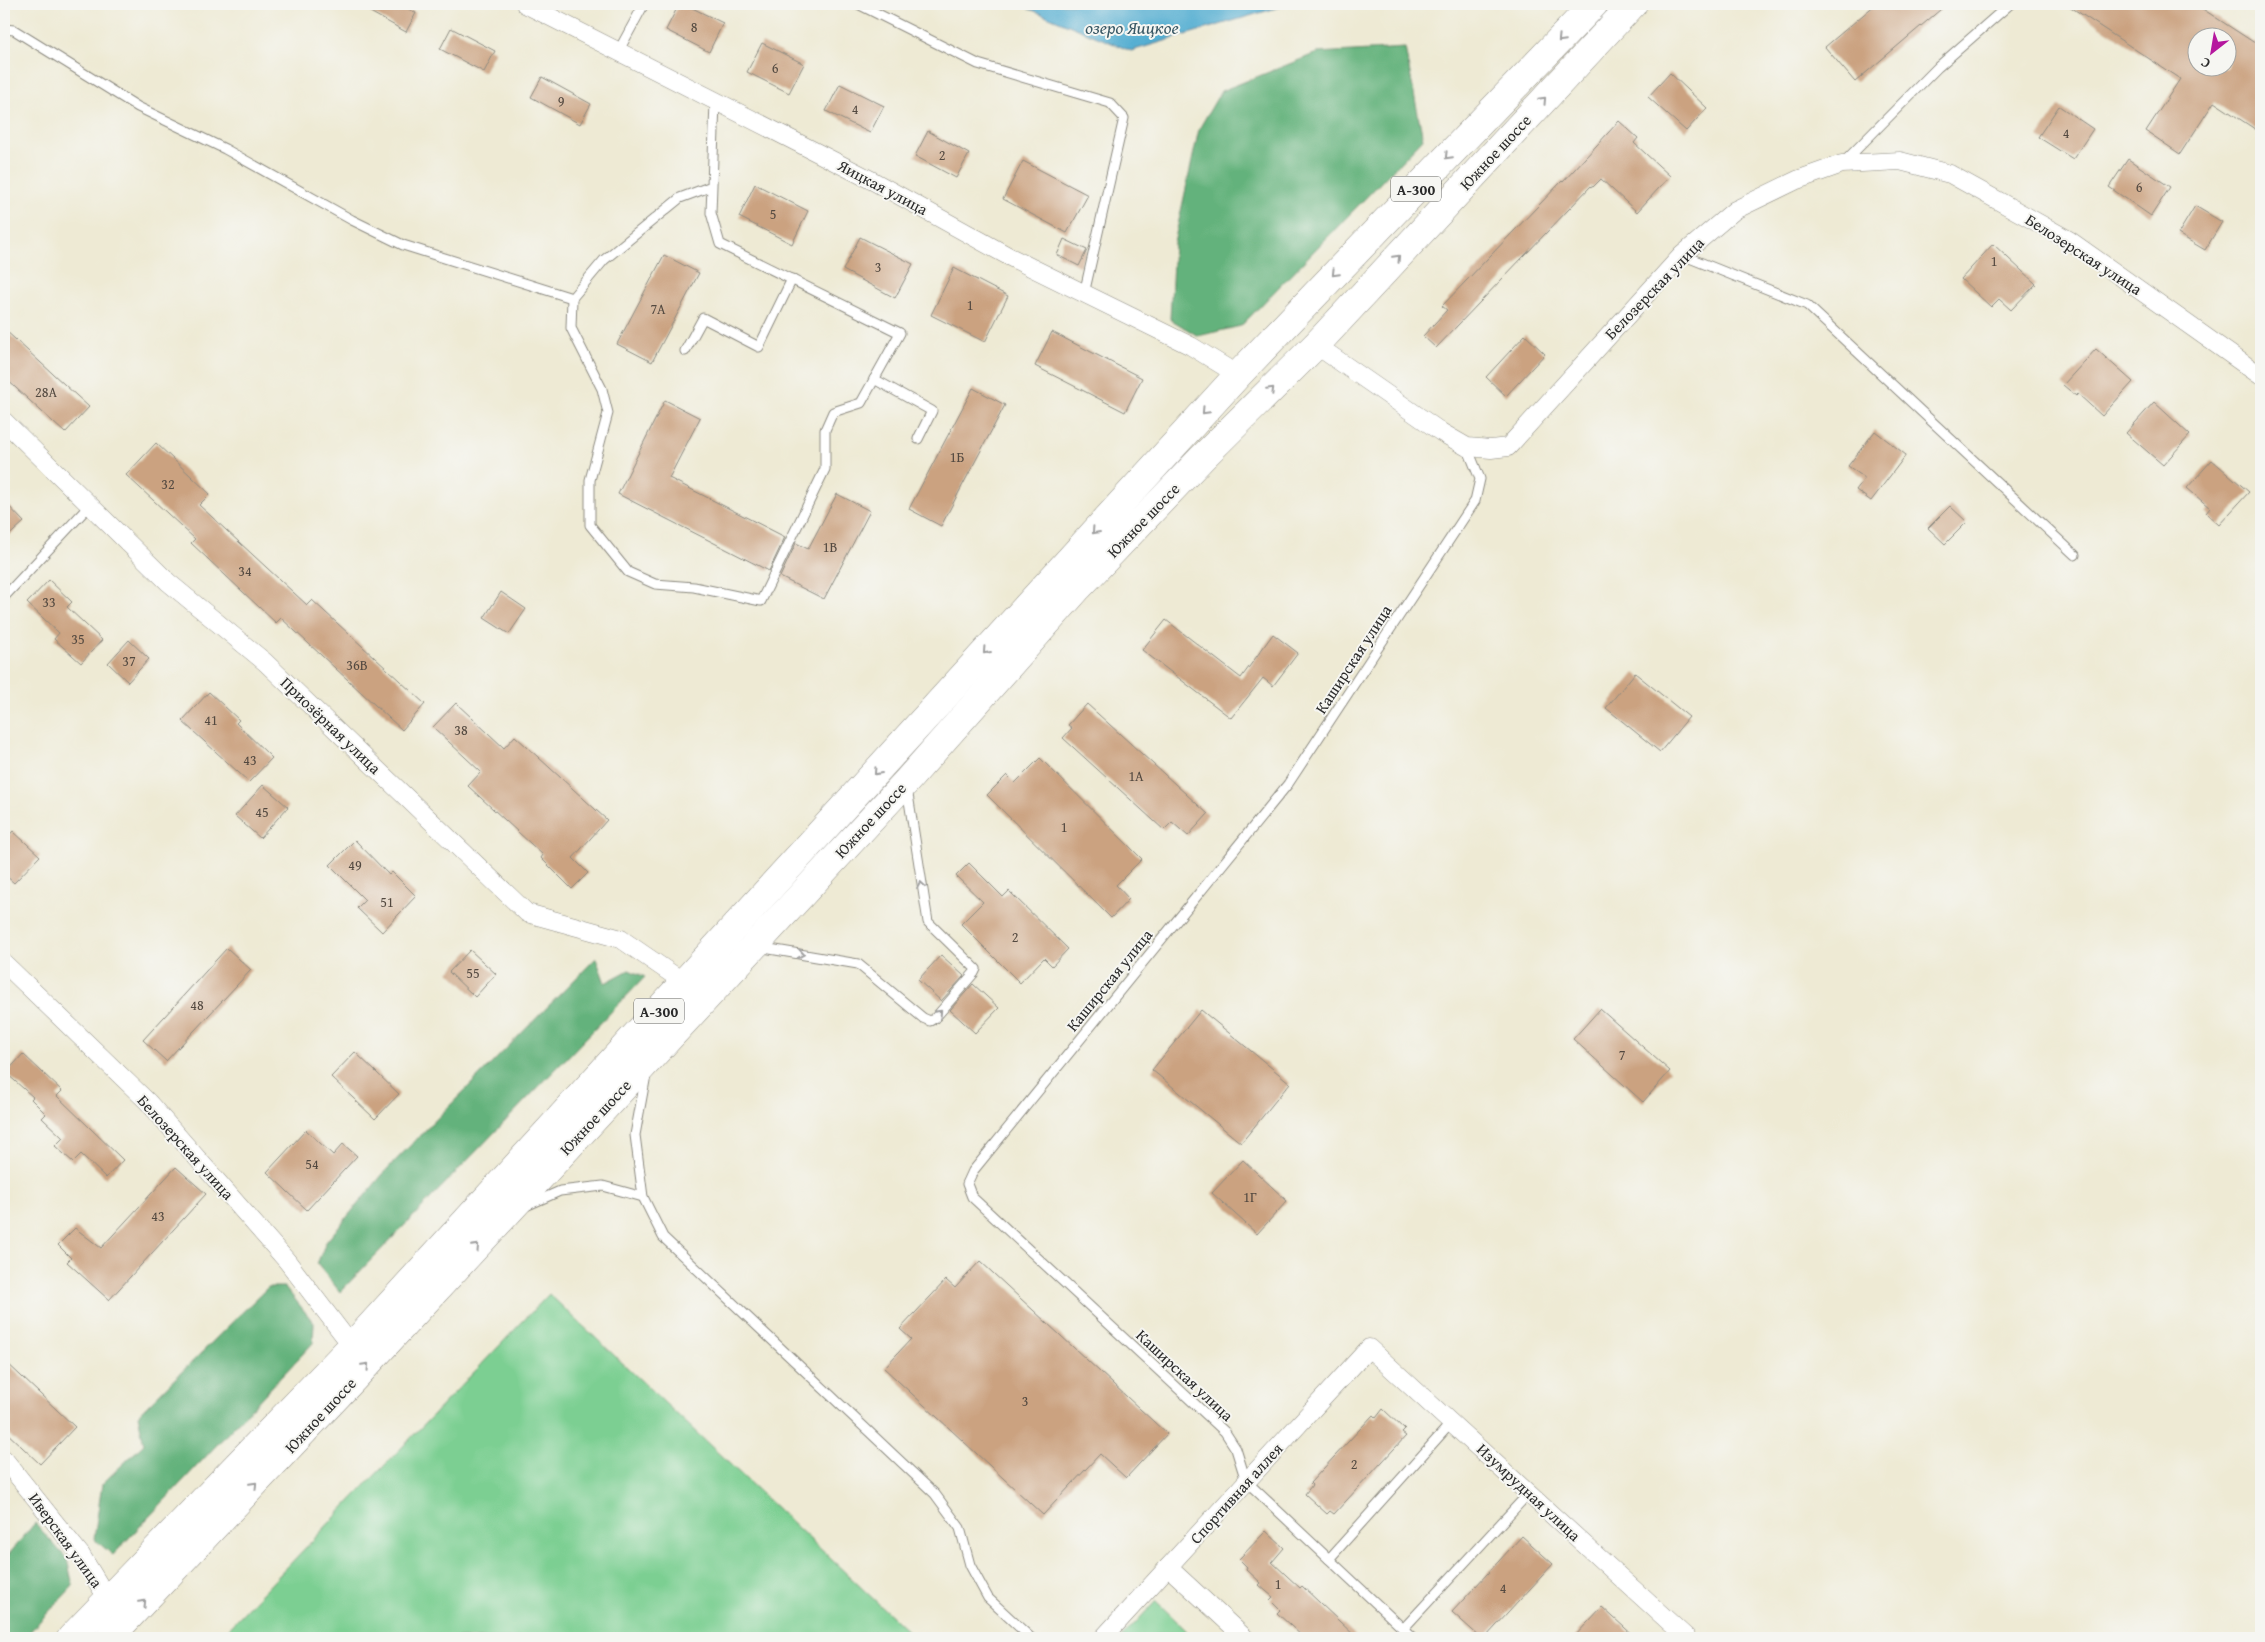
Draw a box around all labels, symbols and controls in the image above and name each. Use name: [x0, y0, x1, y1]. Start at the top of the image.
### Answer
water label: озеро Яицкое: [1085, 14, 1179, 41]
house number: 8: [691, 17, 698, 37]
north arrow: [2188, 28, 2238, 78]
one-way arrow: [1558, 33, 1567, 42]
text: С: [2197, 52, 2214, 74]
house number: 6: [772, 58, 779, 78]
house number: 9: [558, 91, 565, 111]
one-way arrow: [1537, 97, 1546, 106]
house number: 4: [852, 99, 859, 119]
street label: Южное шоссе: [1454, 109, 1536, 195]
house number: 4: [2063, 123, 2070, 143]
house number: 2: [939, 145, 945, 165]
one-way arrow: [1445, 150, 1454, 159]
street label: Яицкая улица: [833, 153, 933, 221]
road number: А-300: [1391, 176, 1441, 202]
house number: 6: [2136, 177, 2143, 197]
house number: 5: [770, 204, 776, 224]
street label: Белозерская улица: [2021, 207, 2147, 301]
street label: Белозерская улица: [1599, 231, 1710, 345]
house number: 1: [1991, 251, 1997, 271]
one-way arrow: [1391, 254, 1400, 263]
house number: 3: [875, 257, 881, 277]
one-way arrow: [1332, 267, 1341, 276]
house number: 1: [967, 295, 973, 315]
house number: 7А: [650, 299, 666, 319]
house number: 28А: [35, 382, 57, 402]
one-way arrow: [1265, 387, 1274, 396]
one-way arrow: [1201, 405, 1210, 414]
house number: 1Б: [950, 447, 964, 467]
house number: 32: [161, 474, 175, 494]
street label: Южное шоссе: [1101, 477, 1185, 563]
one-way arrow: [1092, 525, 1101, 534]
house number: 1В: [823, 537, 837, 557]
house number: 34: [238, 561, 252, 581]
house number: 33: [42, 592, 56, 612]
street label: Каширская улица: [1309, 599, 1397, 718]
house number: 35: [71, 629, 85, 649]
one-way arrow: [983, 646, 992, 655]
house number: 37: [122, 651, 136, 671]
house number: 36В: [346, 655, 368, 675]
street label: Приозёрная улица: [275, 671, 387, 780]
house number: 41: [204, 710, 218, 730]
house number: 38: [454, 720, 468, 740]
house number: 43: [243, 750, 257, 770]
one-way arrow: [874, 766, 883, 775]
house number: 1А: [1128, 766, 1144, 786]
street label: Южное шоссе: [829, 777, 911, 863]
house number: 45: [255, 802, 269, 822]
house number: 1: [1061, 817, 1067, 837]
house number: 49: [348, 855, 362, 875]
one-way arrow: [916, 881, 927, 889]
house number: 51: [380, 892, 394, 912]
street label: Каширская улица: [1060, 923, 1158, 1036]
house number: 2: [1012, 927, 1018, 947]
one-way arrow: [798, 948, 806, 959]
house number: 55: [466, 963, 480, 983]
house number: 48: [190, 995, 204, 1015]
road number: А-300: [634, 998, 684, 1024]
one-way arrow: [933, 1010, 942, 1019]
house number: 7: [1619, 1045, 1626, 1065]
street label: Южное шоссе: [554, 1074, 636, 1160]
street label: Белозерская улица: [132, 1089, 240, 1205]
house number: 54: [305, 1154, 319, 1174]
house number: 1Г: [1243, 1187, 1257, 1207]
house number: 43: [151, 1206, 165, 1226]
one-way arrow: [470, 1243, 479, 1252]
street label: Каширская улица: [1131, 1323, 1239, 1427]
one-way arrow: [360, 1363, 369, 1372]
street label: Южное шоссе: [279, 1372, 361, 1458]
house number: 3: [1022, 1391, 1028, 1411]
street label: Спортивная аллея: [1184, 1437, 1288, 1549]
street label: Изумрудная улица: [1472, 1437, 1587, 1547]
house number: 2: [1351, 1454, 1357, 1474]
one-way arrow: [248, 1481, 257, 1490]
street label: Иверская улица: [23, 1487, 109, 1593]
house number: 1: [1275, 1574, 1281, 1594]
house number: 4: [1500, 1578, 1507, 1598]
one-way arrow: [137, 1599, 146, 1608]

